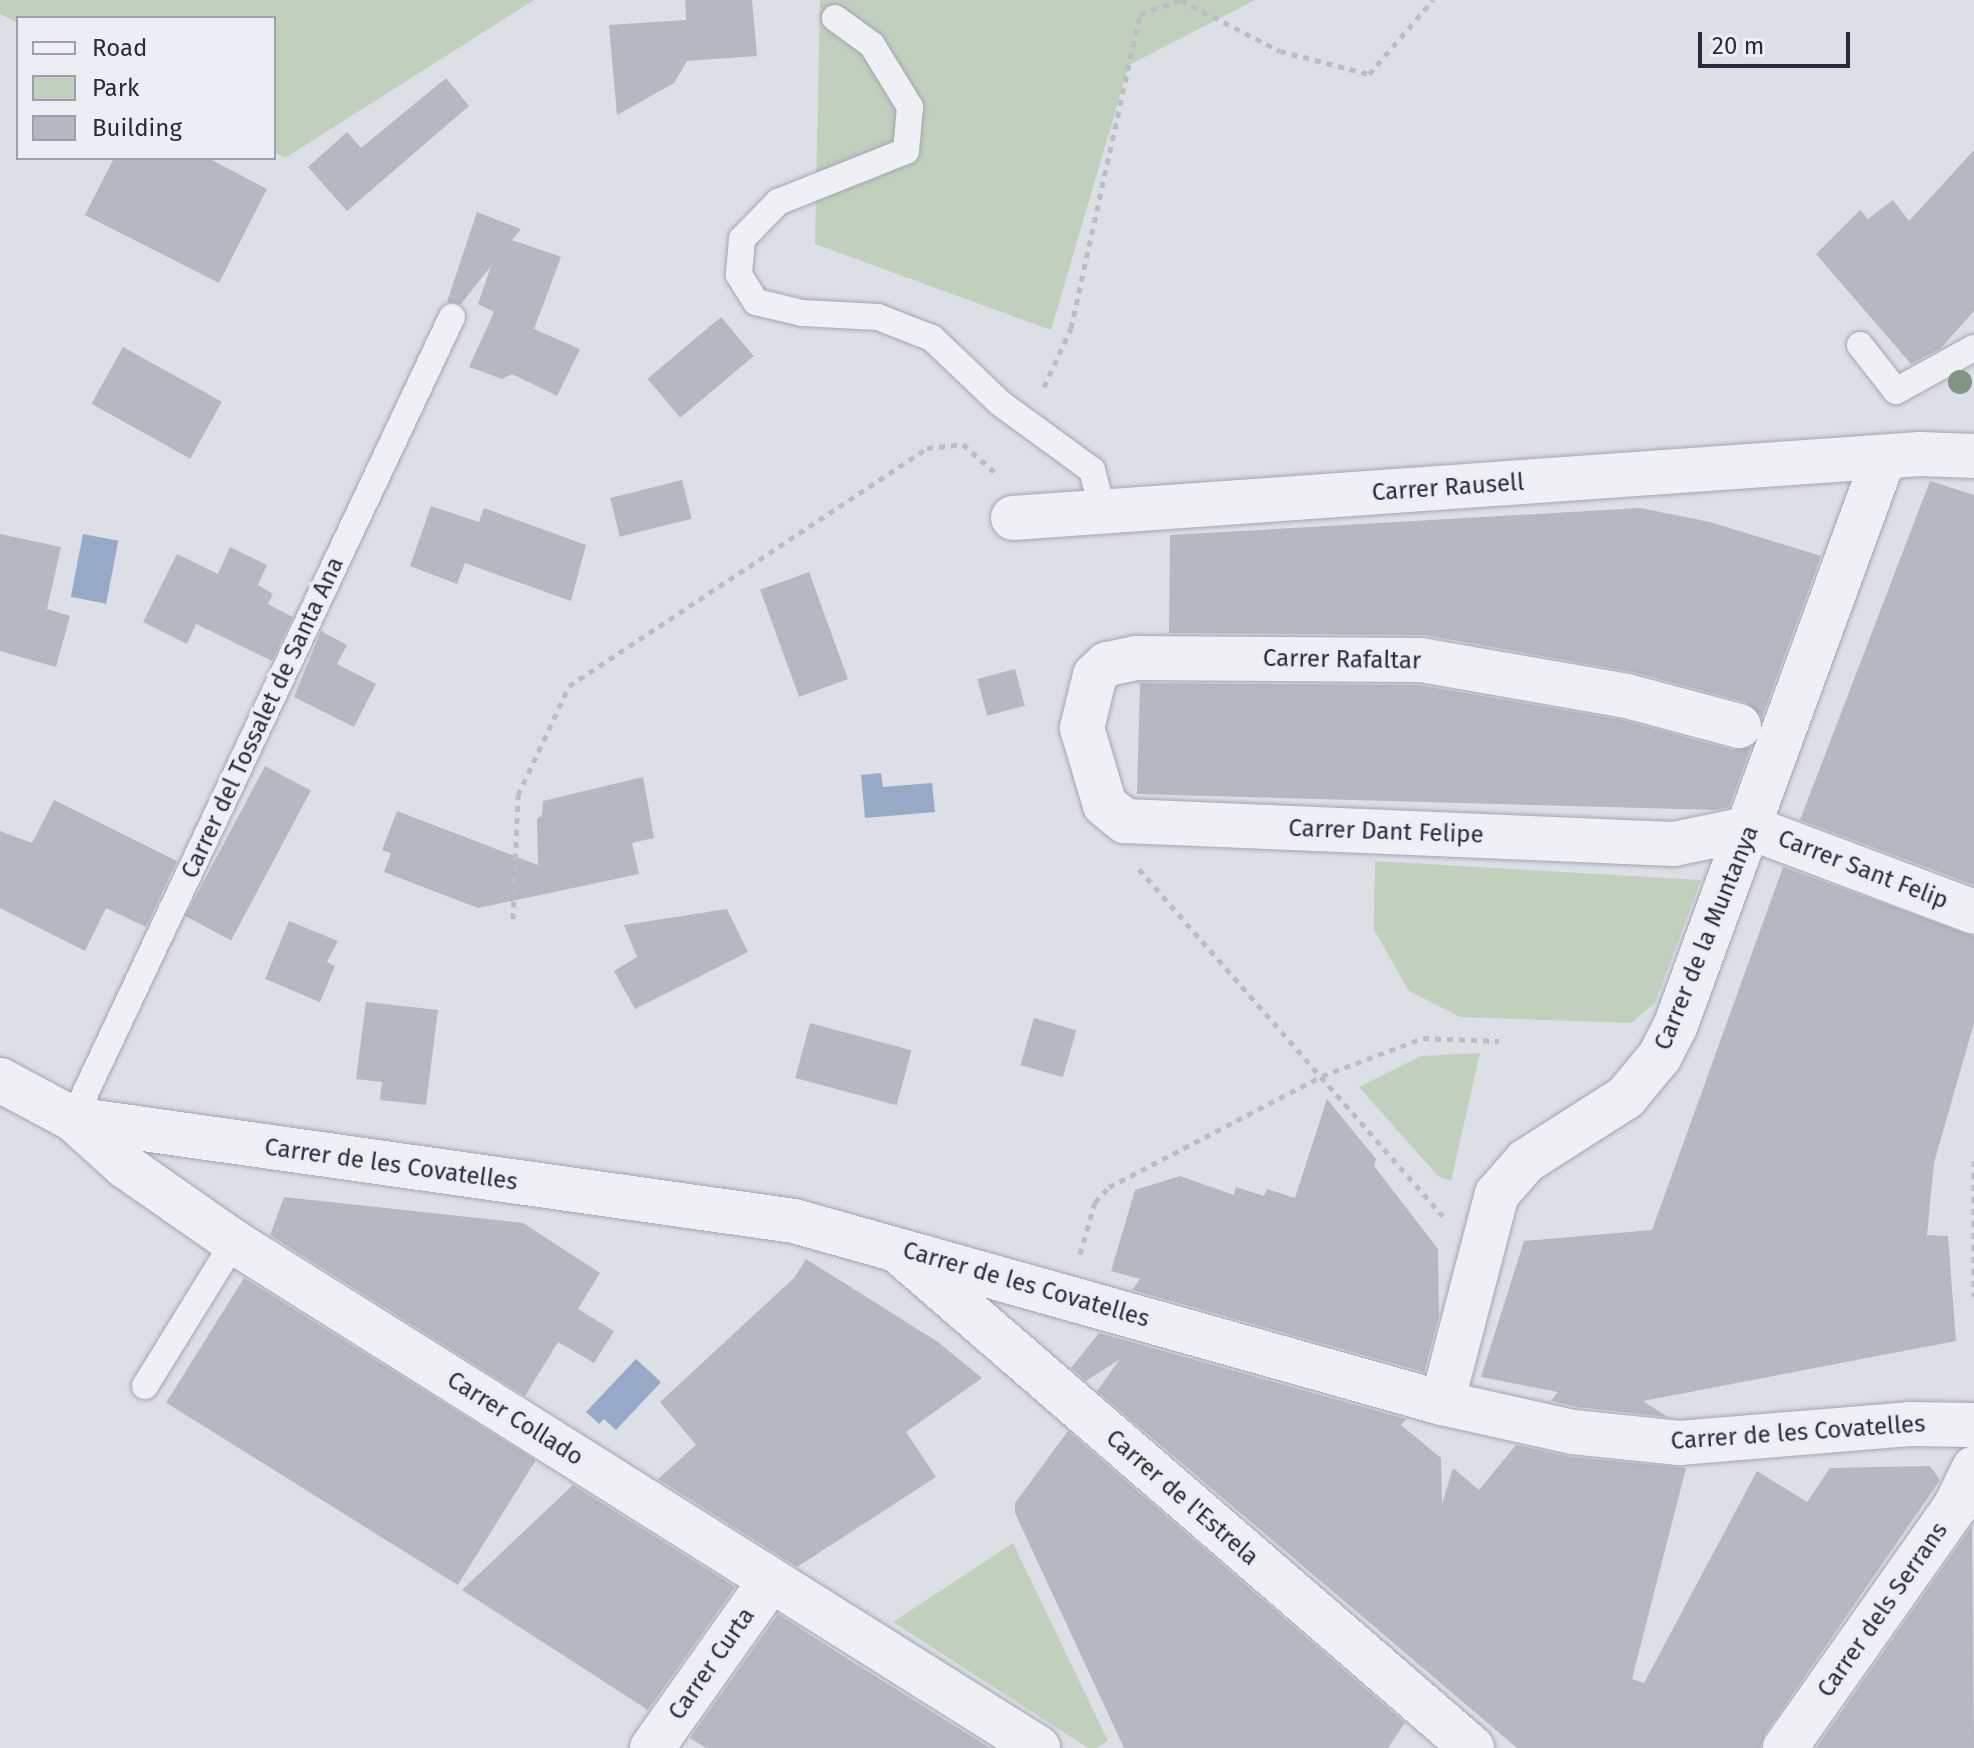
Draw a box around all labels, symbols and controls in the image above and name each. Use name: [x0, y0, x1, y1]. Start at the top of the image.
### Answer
legend: [16, 16, 276, 160]
scale bar: [1702, 16, 1854, 66]
text: 20 m: [1712, 32, 1764, 60]
text: Road: [92, 34, 147, 62]
text: Park: [92, 74, 139, 102]
text: Building: [92, 114, 182, 142]
street label: Carrer Rausell: [1371, 468, 1525, 508]
street label: Carrer del Tossalet de Santa Ana: [176, 553, 350, 883]
street label: Carrer Rafaltar: [1263, 644, 1421, 676]
street label: Carrer Dant Felipe: [1288, 814, 1484, 850]
street label: Carrer de la Muntanya: [1649, 822, 1765, 1054]
street label: Carrer Sant Felip: [1774, 824, 1952, 916]
street label: Carrer de les Covatelles: [263, 1133, 519, 1197]
street label: Carrer de les Covatelles: [899, 1236, 1153, 1334]
street label: Carrer Collado: [442, 1366, 588, 1472]
street label: Carrer de les Covatelles: [1670, 1410, 1926, 1456]
street label: Carrer de l'Estrela: [1100, 1424, 1264, 1572]
street label: Carrer dels Serrans: [1812, 1517, 1954, 1703]
street label: Carrer Curta: [663, 1602, 761, 1726]

